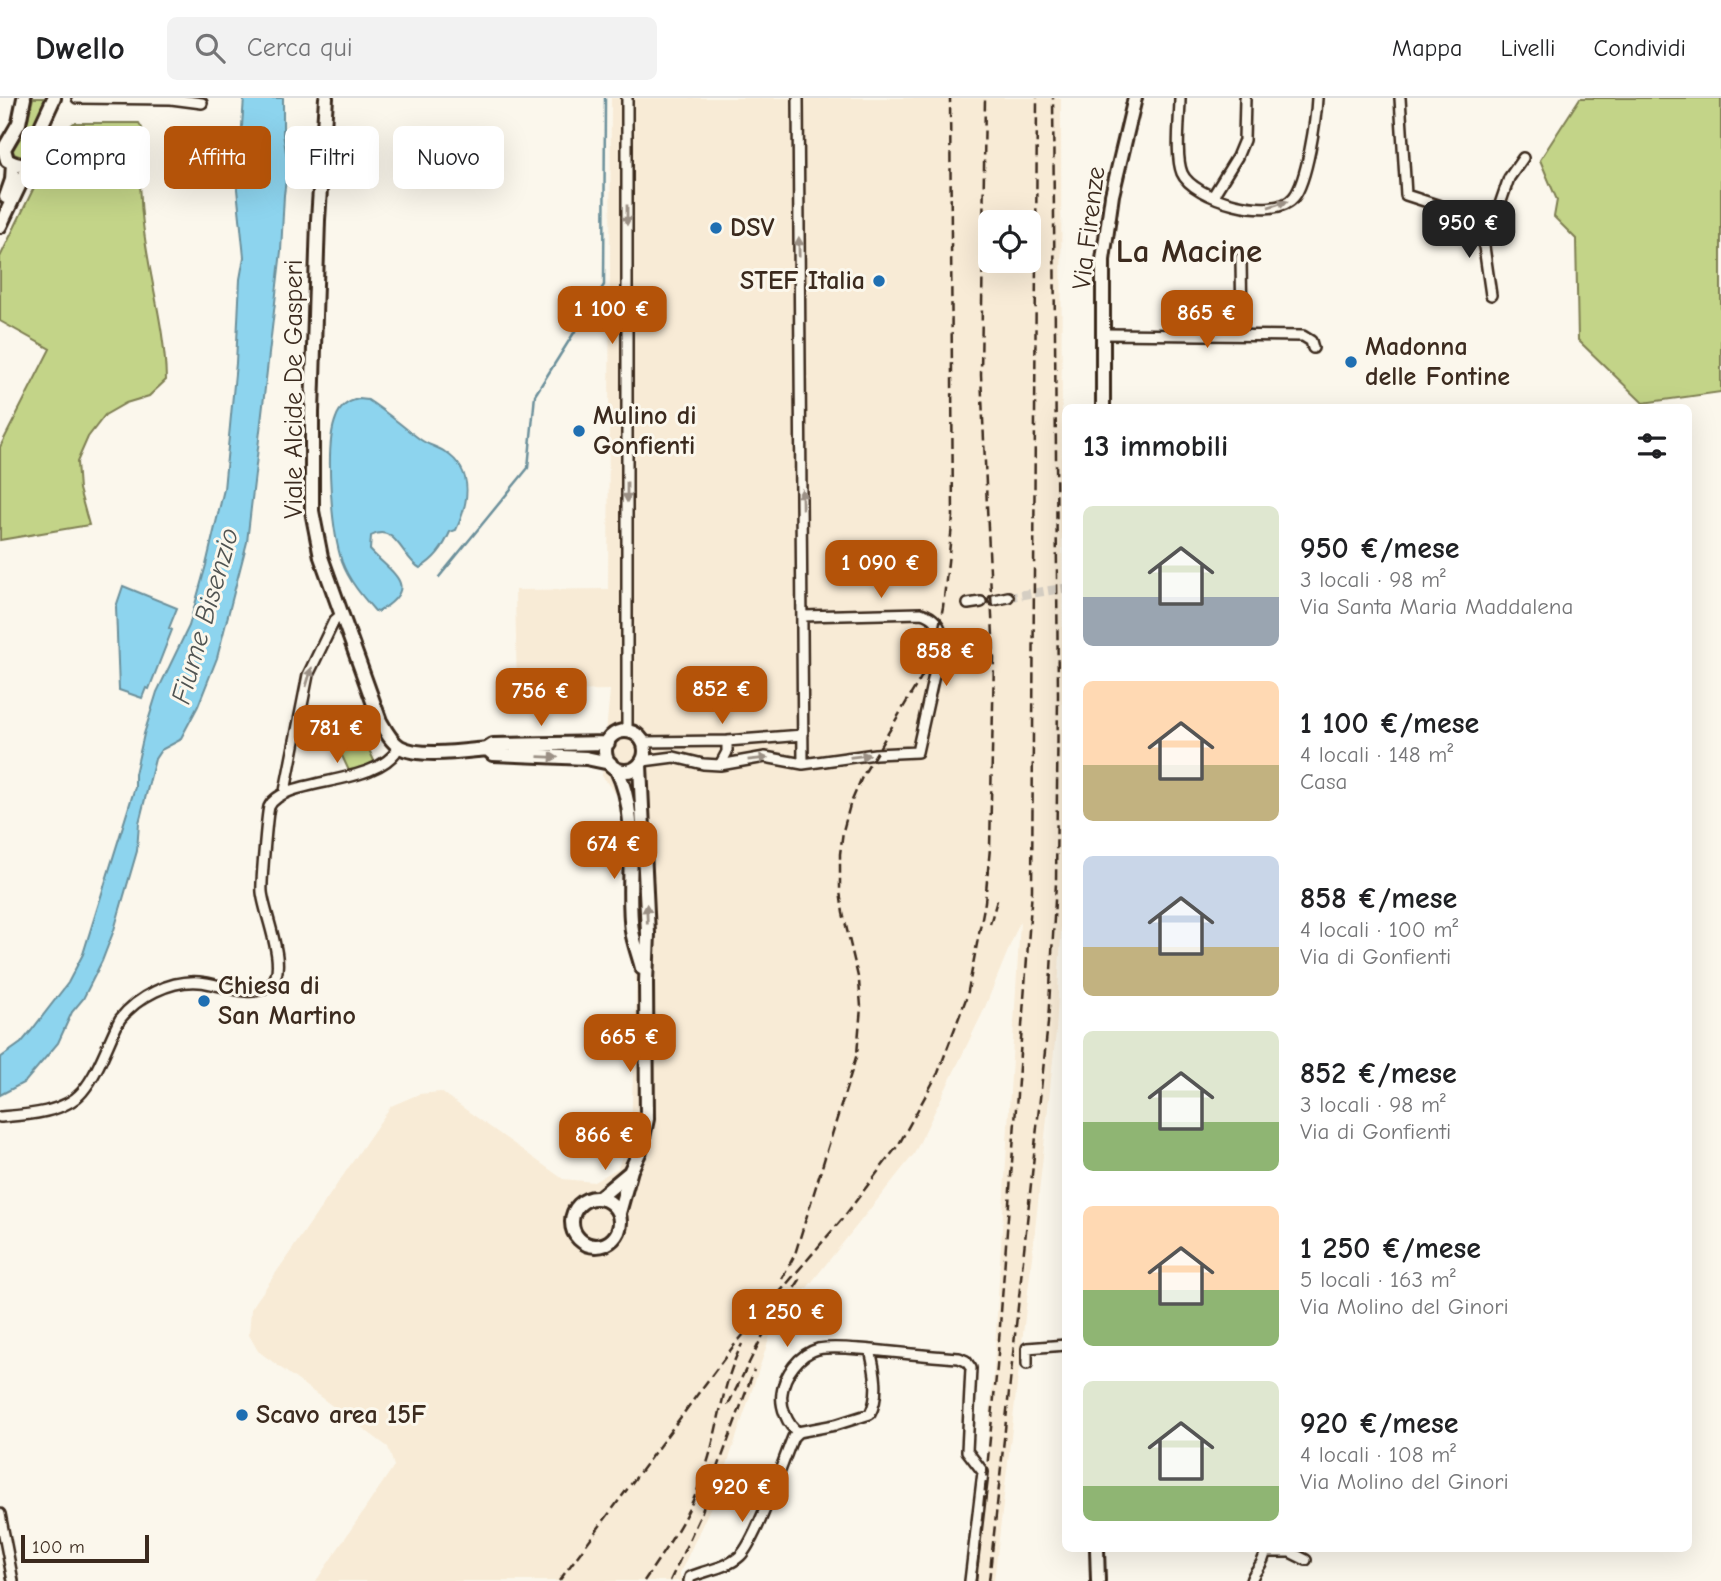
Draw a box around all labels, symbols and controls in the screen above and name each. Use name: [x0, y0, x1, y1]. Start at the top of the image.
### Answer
search box: [167, 17, 657, 80]
text: Dwello: [35, 29, 125, 67]
icon: search: [191, 29, 229, 67]
text: Cerca qui: [247, 33, 353, 63]
text: Mappa: [1392, 34, 1462, 62]
text: Livelli: [1500, 34, 1555, 62]
text: Condividi: [1593, 34, 1686, 62]
chip: Compra: [21, 126, 150, 189]
chip: Affitta: [164, 126, 271, 189]
chip: Filtri: [285, 126, 379, 189]
chip: Nuovo: [393, 126, 504, 189]
street label: Via Firenze: [1067, 165, 1111, 291]
one-way arrow: [1268, 199, 1289, 209]
pin: 950 €: [1420, 200, 1518, 260]
one-way arrow: [621, 204, 633, 226]
text: 950 €: [1438, 209, 1500, 236]
map controls: [978, 210, 1041, 273]
button: locate: [978, 210, 1041, 273]
place label: DSV: [730, 213, 774, 243]
marker: DSV: [708, 220, 724, 236]
district label: La Macine: [1116, 232, 1262, 270]
one-way arrow: [793, 236, 805, 258]
street label: Viale Alcide De Gasperi: [279, 259, 309, 519]
place label: STEF Italia: [740, 266, 865, 296]
marker: STEF Italia: [871, 273, 887, 289]
pin: 1 100 €: [547, 286, 677, 346]
pin: 865 €: [1158, 290, 1256, 350]
text: 1 100 €: [574, 295, 650, 322]
text: 865 €: [1177, 299, 1237, 326]
place label: Madonna delle Fontine: [1365, 332, 1510, 392]
marker: Madonna delle Fontine: [1343, 354, 1359, 370]
place label: Mulino di Gonfienti: [593, 401, 697, 461]
marker: Mulino di Gonfienti: [571, 423, 587, 439]
icon: filters: [1633, 427, 1671, 465]
text: 13 immobili: [1083, 429, 1228, 464]
one-way arrow: [621, 481, 633, 503]
one-way arrow: [796, 488, 808, 510]
water label: Fiume Bisenzio: [165, 524, 245, 708]
text: 950 €/mese: [1300, 531, 1459, 566]
icon: home: [1139, 534, 1223, 618]
pin: 1 090 €: [816, 540, 946, 600]
text: 1 090 €: [841, 549, 921, 576]
text: 3 locali · 98 m²: [1300, 566, 1446, 593]
text: Via Santa Maria Maddalena: [1300, 593, 1573, 620]
pin: 858 €: [897, 628, 995, 688]
text: 858 €: [916, 637, 976, 664]
one-way arrow: [304, 666, 315, 687]
pin: 852 €: [673, 666, 771, 726]
pin: 756 €: [492, 668, 590, 728]
text: 852 €: [692, 675, 752, 702]
text: 756 €: [512, 677, 570, 704]
pin: 781 €: [288, 706, 386, 765]
text: 1 100 €/mese: [1300, 706, 1479, 741]
icon: home: [1139, 709, 1223, 793]
text: 781 €: [310, 714, 364, 741]
text: 4 locali · 148 m²: [1300, 741, 1453, 768]
one-way arrow: [537, 751, 559, 762]
one-way arrow: [849, 751, 871, 762]
one-way arrow: [747, 753, 769, 764]
text: Casa: [1300, 768, 1347, 795]
pin: 674 €: [565, 822, 663, 881]
text: 674 €: [586, 830, 642, 857]
text: 858 €/mese: [1300, 881, 1457, 916]
icon: home: [1139, 884, 1223, 968]
one-way arrow: [642, 902, 653, 924]
text: 4 locali · 100 m²: [1300, 916, 1458, 943]
text: Via di Gonfienti: [1300, 943, 1451, 970]
place label: Chiesa di San Martino: [218, 971, 356, 1031]
marker: Chiesa di San Martino: [196, 993, 212, 1009]
pin: 665 €: [581, 1014, 679, 1074]
text: 665 €: [600, 1023, 660, 1050]
text: 852 €/mese: [1300, 1056, 1457, 1091]
icon: home: [1139, 1059, 1223, 1143]
text: 3 locali · 98 m²: [1300, 1091, 1446, 1118]
pin: 866 €: [556, 1112, 654, 1172]
text: Via di Gonfienti: [1300, 1118, 1451, 1145]
text: 866 €: [575, 1121, 635, 1148]
text: 1 250 €/mese: [1300, 1231, 1481, 1266]
icon: home: [1139, 1234, 1223, 1318]
text: 5 locali · 163 m²: [1300, 1266, 1456, 1293]
pin: 1 250 €: [722, 1290, 852, 1349]
text: Via Molino del Ginori: [1300, 1293, 1509, 1320]
text: 1 250 €: [748, 1298, 826, 1325]
place label: Scavo area 15F: [256, 1400, 426, 1430]
text: 920 €/mese: [1300, 1406, 1458, 1441]
marker: Scavo area 15F: [234, 1407, 250, 1423]
icon: home: [1139, 1409, 1223, 1493]
text: 4 locali · 108 m²: [1300, 1441, 1456, 1468]
pin: 920 €: [693, 1464, 791, 1524]
text: Via Molino del Ginori: [1300, 1468, 1509, 1495]
text: 920 €: [712, 1473, 772, 1500]
scale bar: [21, 1532, 149, 1564]
text: 100 m: [32, 1536, 85, 1558]

